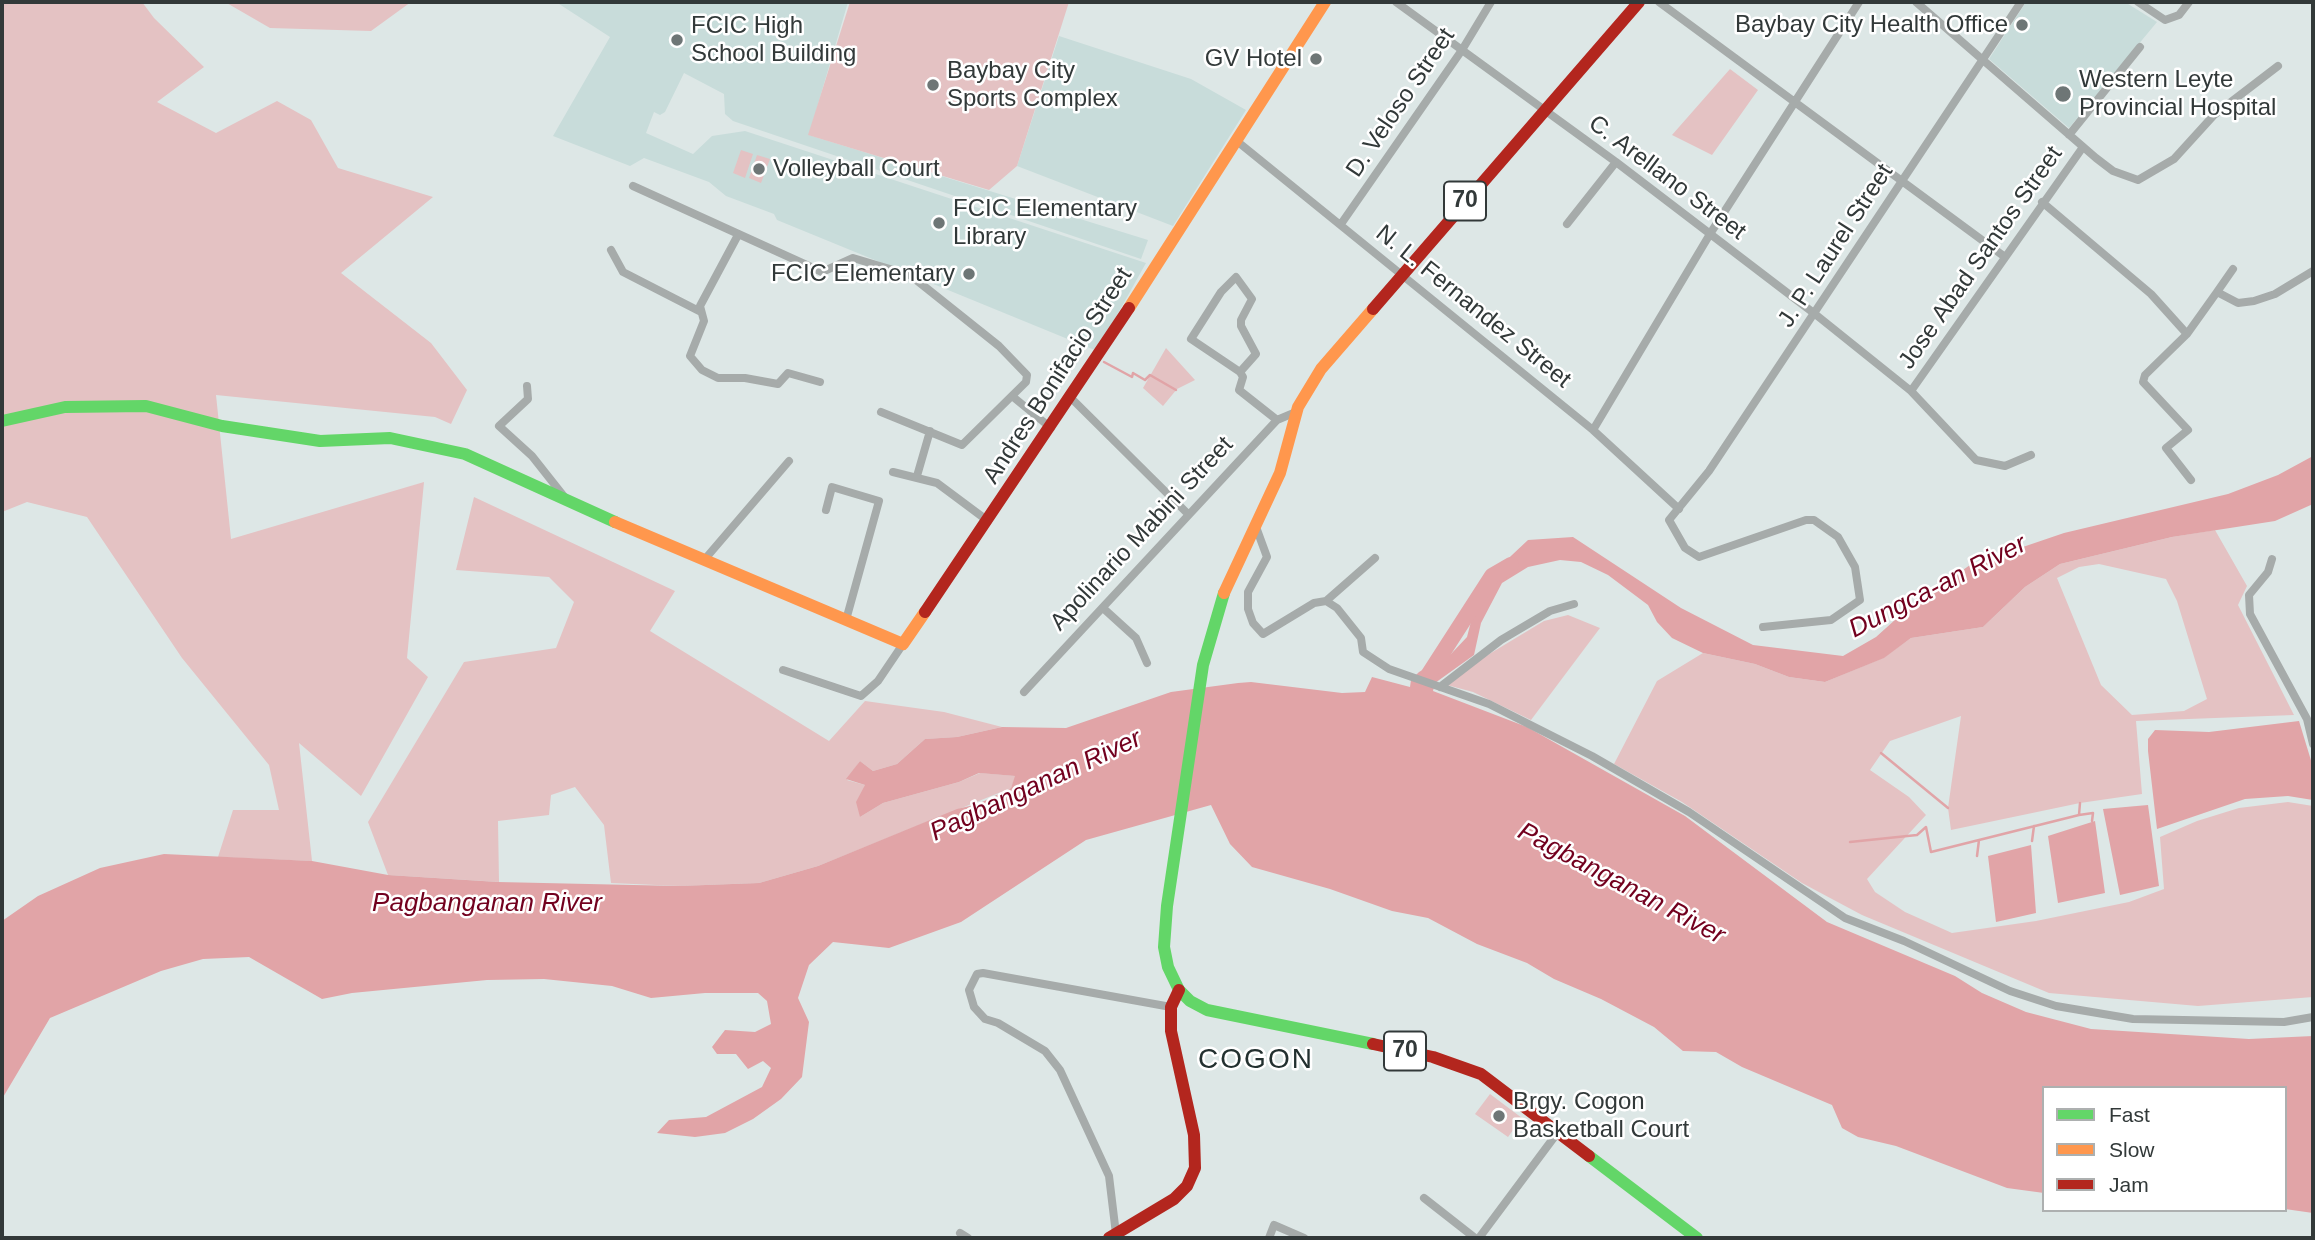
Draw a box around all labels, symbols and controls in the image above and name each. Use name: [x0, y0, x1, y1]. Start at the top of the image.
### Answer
place label: Baybay City Health Office: [1735, 11, 2008, 39]
place label: FCIC High School Building: [691, 12, 856, 68]
marker: Baybay City Health Office: [2014, 17, 2030, 33]
street label: D. Veloso Street: [1341, 23, 1461, 183]
marker: FCIC High School Building: [669, 32, 685, 48]
place label: GV Hotel: [1205, 45, 1302, 73]
marker: GV Hotel: [1308, 51, 1324, 67]
place label: Baybay City Sports Complex: [947, 57, 1118, 113]
place label: Western Leyte Provincial Hospital: [2079, 66, 2276, 122]
marker: Baybay City Sports Complex: [925, 77, 941, 93]
marker: Western Leyte Provincial Hospital: [2053, 84, 2073, 104]
street label: C. Arellano Street: [1583, 110, 1751, 246]
street label: Jose Abad Santos Street: [1893, 141, 2069, 375]
place label: Volleyball Court: [773, 155, 940, 183]
street label: J. P. Laurel Street: [1772, 159, 1900, 333]
marker: Volleyball Court: [751, 161, 767, 177]
road number: 70: [1444, 182, 1486, 220]
place label: FCIC Elementary Library: [953, 195, 1137, 251]
marker: FCIC Elementary Library: [931, 215, 947, 231]
street label: N. L. Fernandez Street: [1370, 219, 1576, 395]
place label: FCIC Elementary: [771, 260, 955, 288]
street label: Andres Bonifacio Street: [977, 262, 1139, 490]
marker: FCIC Elementary: [961, 266, 977, 282]
street label: Apolinario Mabini Street: [1045, 431, 1239, 637]
water label: Dungca-an River: [1844, 529, 2032, 645]
water label: Pagbanganan River: [925, 723, 1147, 849]
water label: Pagbanganan River: [1512, 816, 1730, 952]
water label: Pagbanganan River: [372, 888, 602, 920]
road number: 70: [1384, 1032, 1426, 1070]
district label: COGON: [1199, 1043, 1313, 1077]
legend: [2042, 1086, 2287, 1212]
place label: Brgy. Cogon Basketball Court: [1513, 1088, 1689, 1144]
text: Fast: [2109, 1103, 2150, 1126]
marker: Brgy. Cogon Basketball Court: [1491, 1108, 1507, 1124]
text: Slow: [2109, 1138, 2155, 1161]
text: Jam: [2109, 1173, 2149, 1196]

